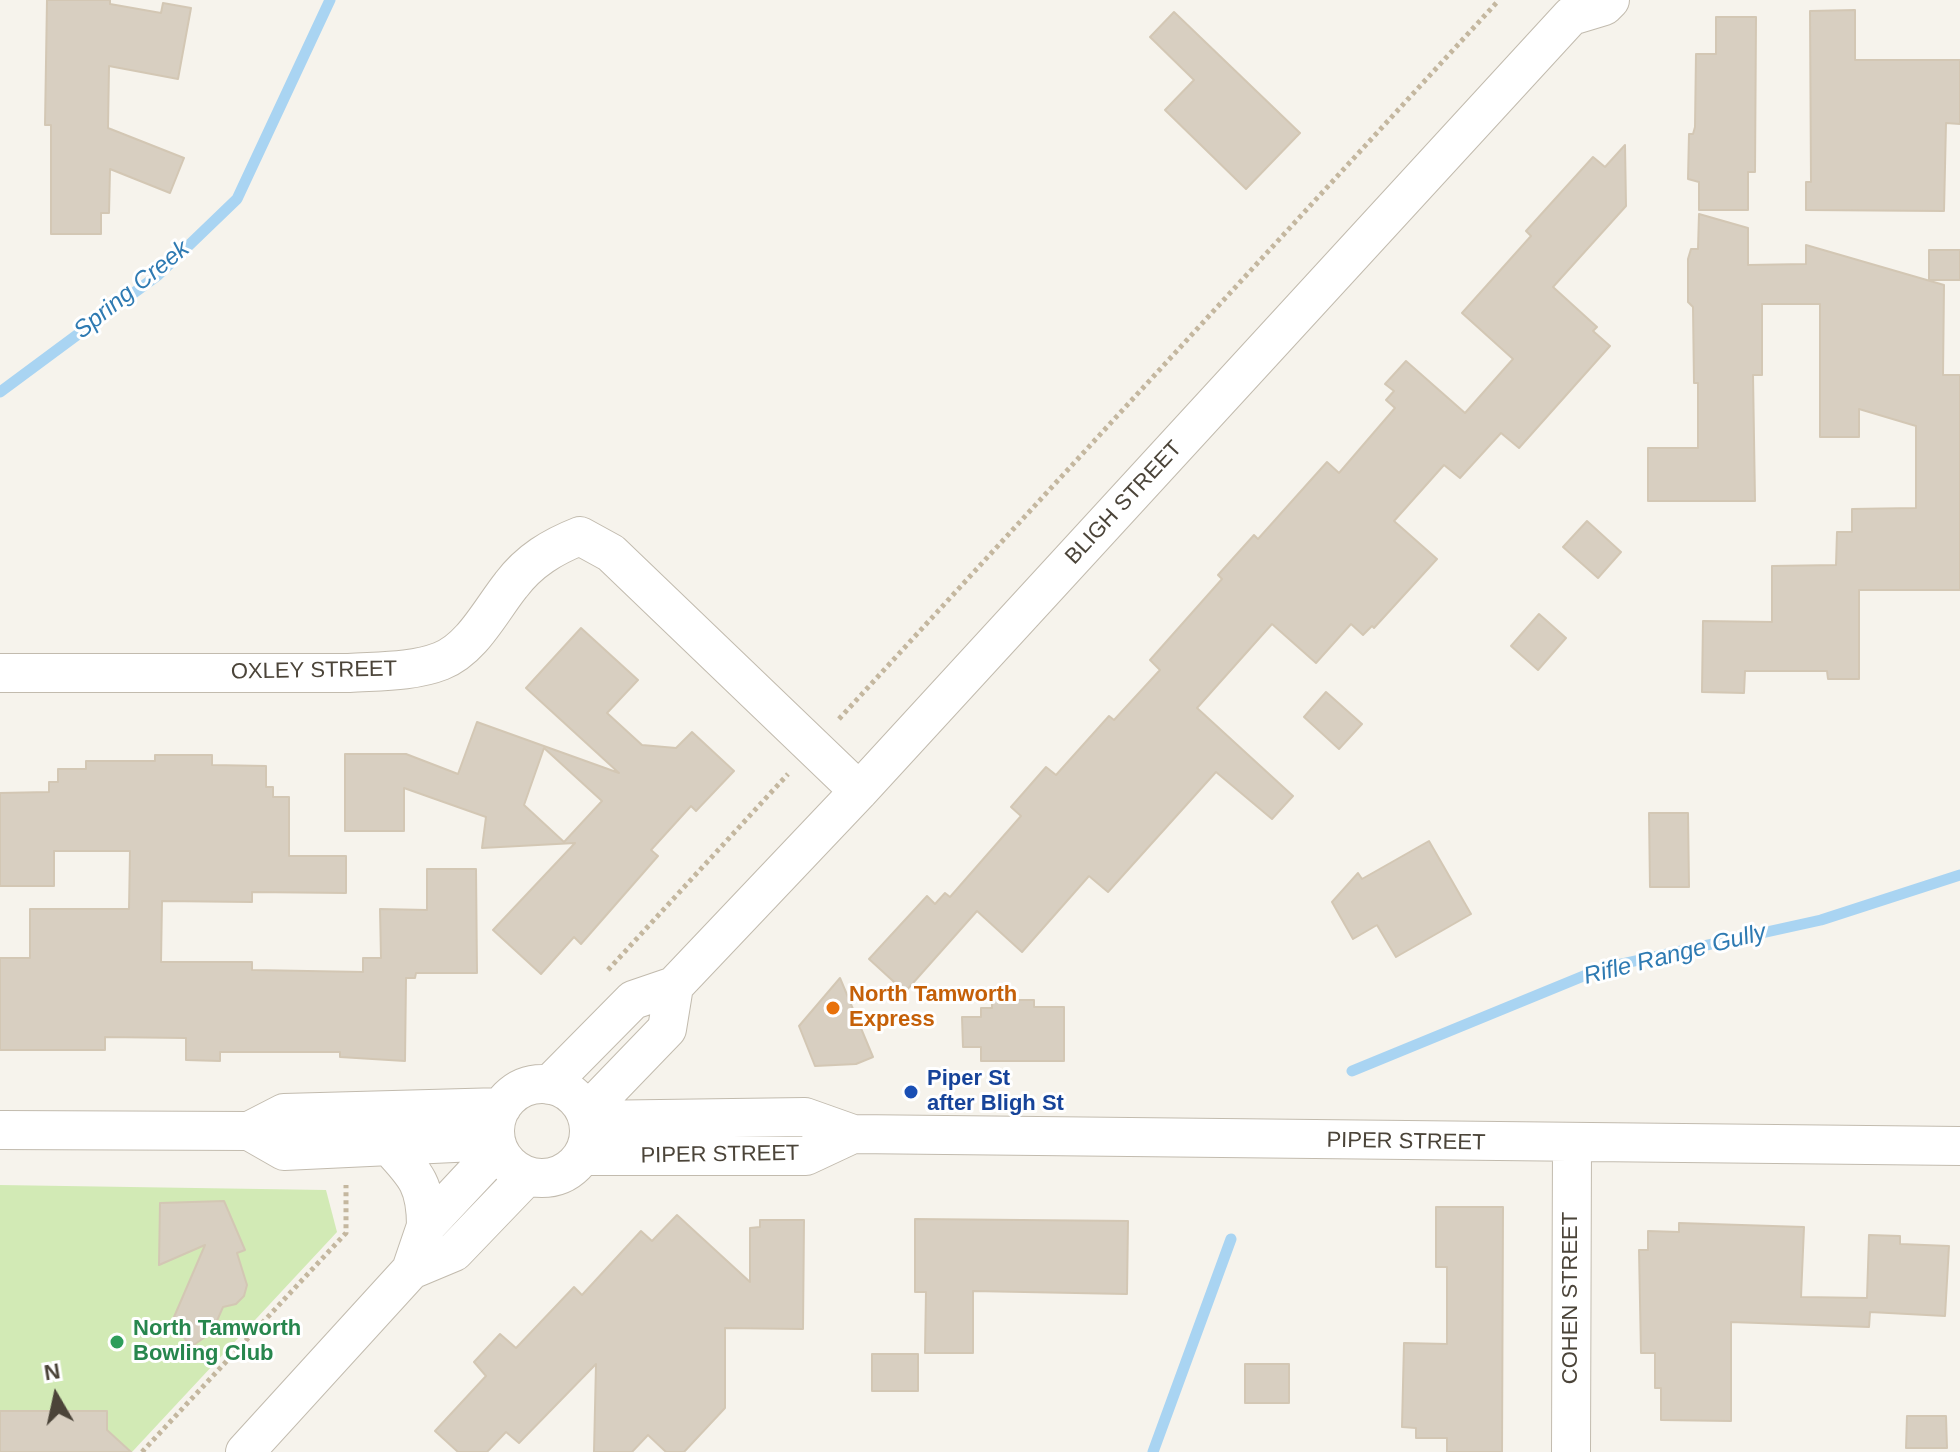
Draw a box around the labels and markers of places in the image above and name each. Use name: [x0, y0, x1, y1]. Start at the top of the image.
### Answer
place label: North Tamworth Express: [849, 982, 1017, 1034]
marker: North Tamworth Express: [824, 999, 842, 1017]
place label: Piper St after Bligh St: [927, 1066, 1064, 1118]
marker: Piper St after Bligh St: [902, 1083, 920, 1101]
place label: North Tamworth Bowling Club: [133, 1316, 301, 1368]
marker: North Tamworth Bowling Club: [108, 1333, 126, 1351]

